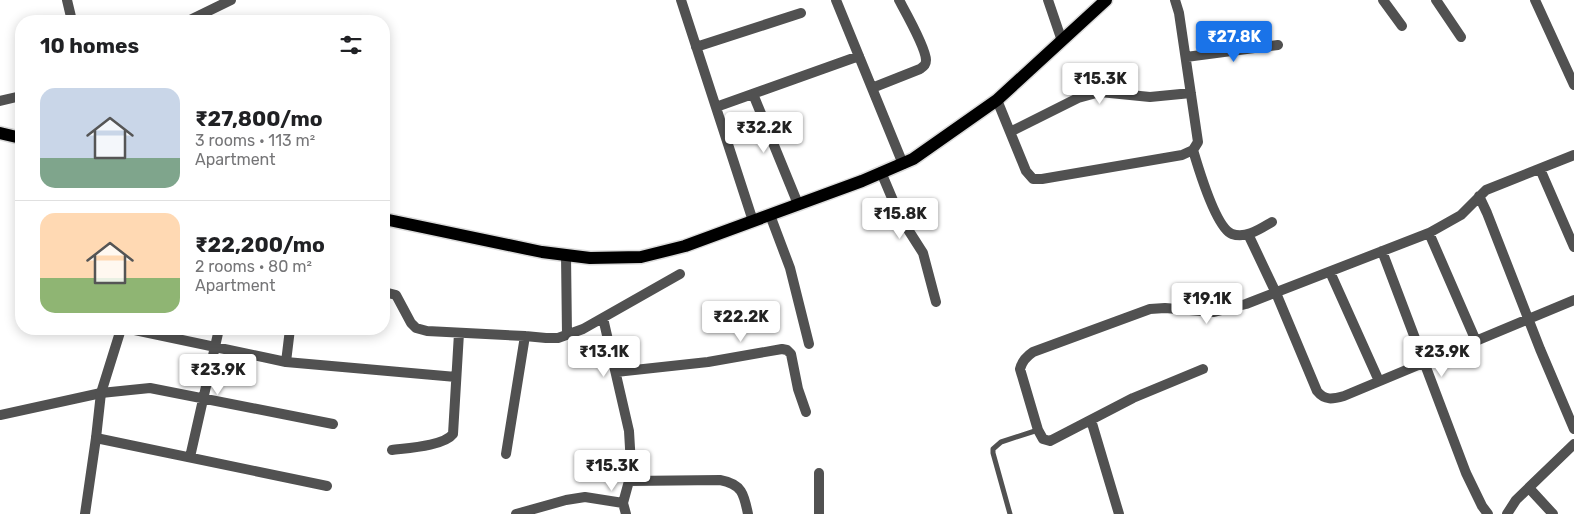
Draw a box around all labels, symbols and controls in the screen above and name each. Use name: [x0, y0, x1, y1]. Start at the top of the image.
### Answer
pin: ₹27.8K: [1193, 20, 1275, 63]
text: ₹27.8K: [1207, 27, 1261, 46]
icon: filters: [337, 31, 365, 59]
text: 10 homes: [40, 33, 139, 58]
pin: ₹15.3K: [1059, 62, 1141, 105]
text: ₹15.3K: [1073, 69, 1127, 88]
text: ₹27,800/mo: [195, 106, 322, 131]
icon: home: [80, 108, 140, 168]
pin: ₹32.2K: [723, 112, 805, 154]
text: ₹32.2K: [736, 118, 792, 137]
text: 3 rooms · 113 m²: [195, 131, 315, 150]
text: Apartment: [195, 150, 275, 169]
pin: ₹15.8K: [859, 198, 941, 240]
text: ₹15.8K: [873, 204, 927, 223]
text: ₹22,200/mo: [195, 232, 325, 257]
icon: home: [80, 233, 140, 293]
text: 2 rooms · 80 m²: [195, 257, 312, 276]
text: Apartment: [195, 276, 275, 295]
pin: ₹19.1K: [1166, 282, 1248, 325]
text: ₹19.1K: [1182, 289, 1232, 308]
pin: ₹22.2K: [700, 300, 782, 343]
text: ₹22.2K: [713, 307, 769, 326]
pin: ₹13.1K: [563, 336, 645, 378]
pin: ₹23.9K: [1401, 336, 1483, 378]
text: ₹13.1K: [579, 342, 629, 361]
text: ₹23.9K: [1414, 342, 1470, 361]
pin: ₹23.9K: [177, 354, 259, 396]
text: ₹23.9K: [190, 360, 246, 379]
pin: ₹15.3K: [571, 450, 653, 492]
text: ₹15.3K: [585, 456, 639, 475]

